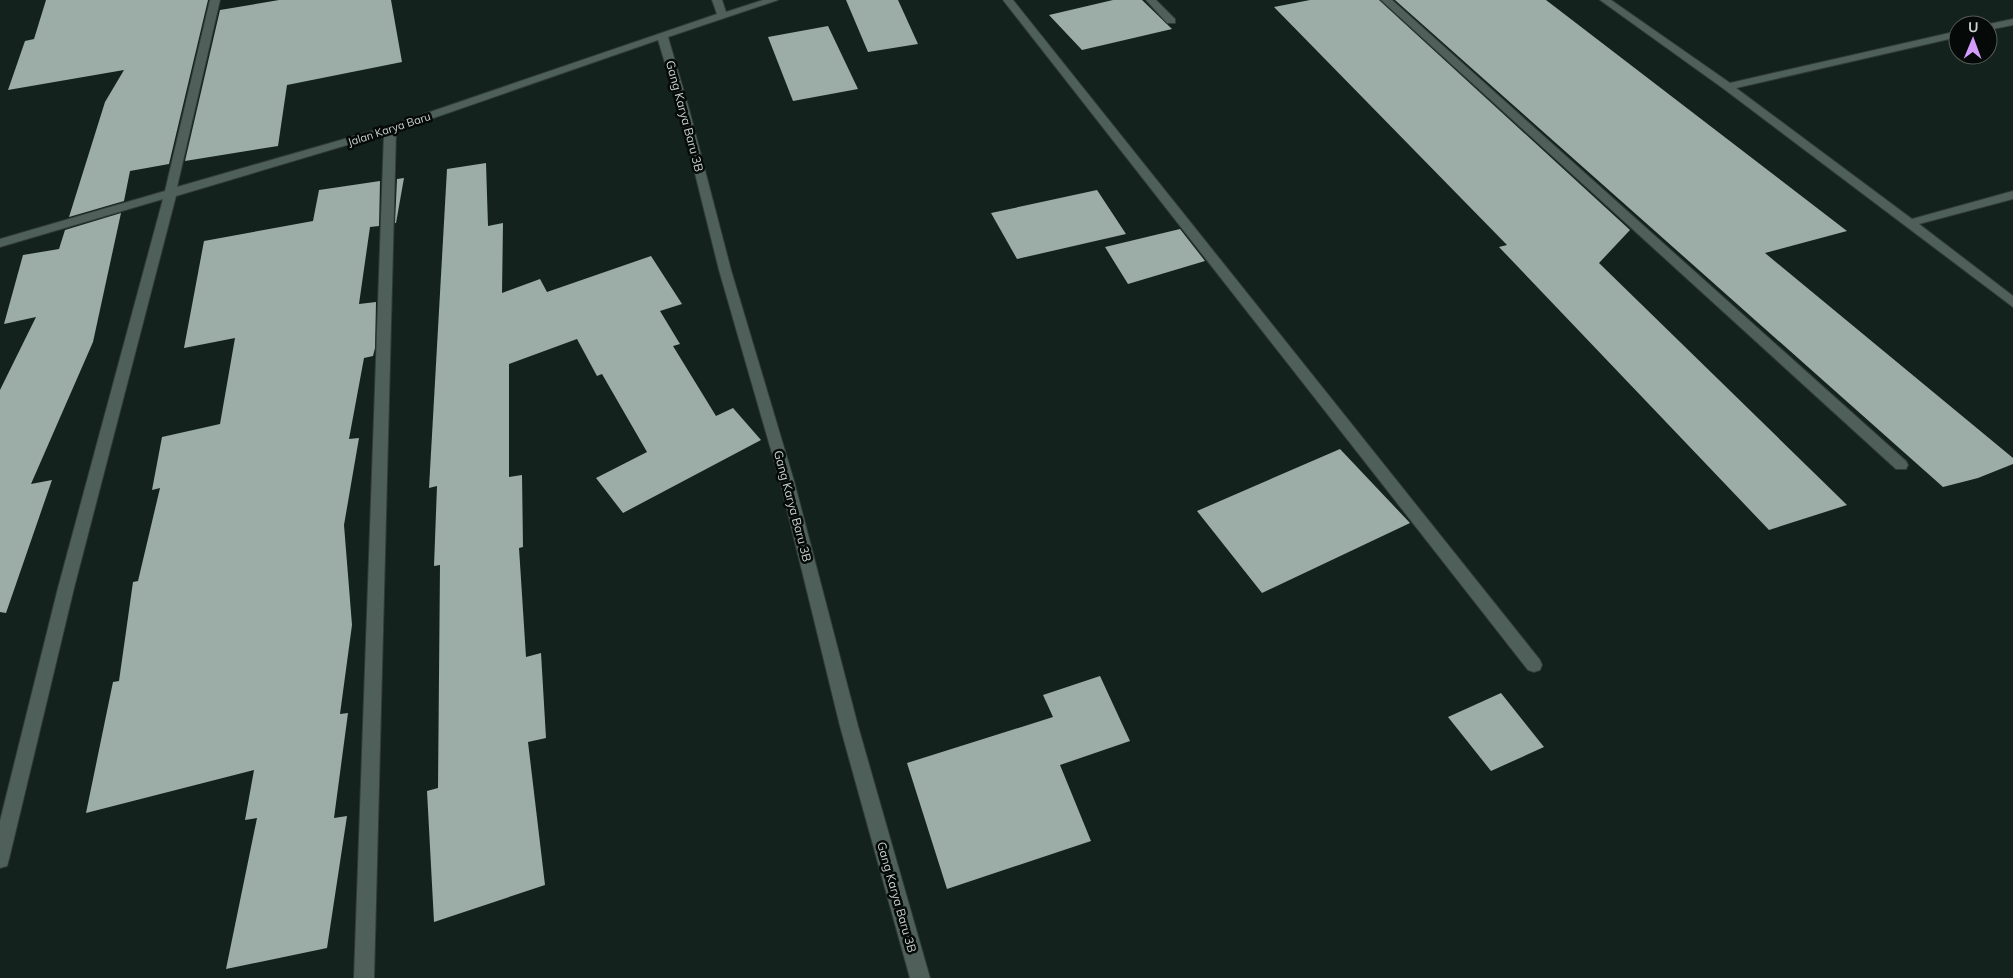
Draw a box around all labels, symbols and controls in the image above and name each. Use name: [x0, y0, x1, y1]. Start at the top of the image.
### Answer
north arrow: [1948, 15, 1998, 65]
text: U: [1968, 18, 1979, 36]
street label: Gang Karya Baru 3B: [663, 59, 707, 173]
street label: Jalan Karya Baru: [346, 109, 432, 149]
street label: Gang Karya Baru 3B: [771, 449, 815, 563]
street label: Gang Karya Baru 3B: [874, 840, 920, 954]

